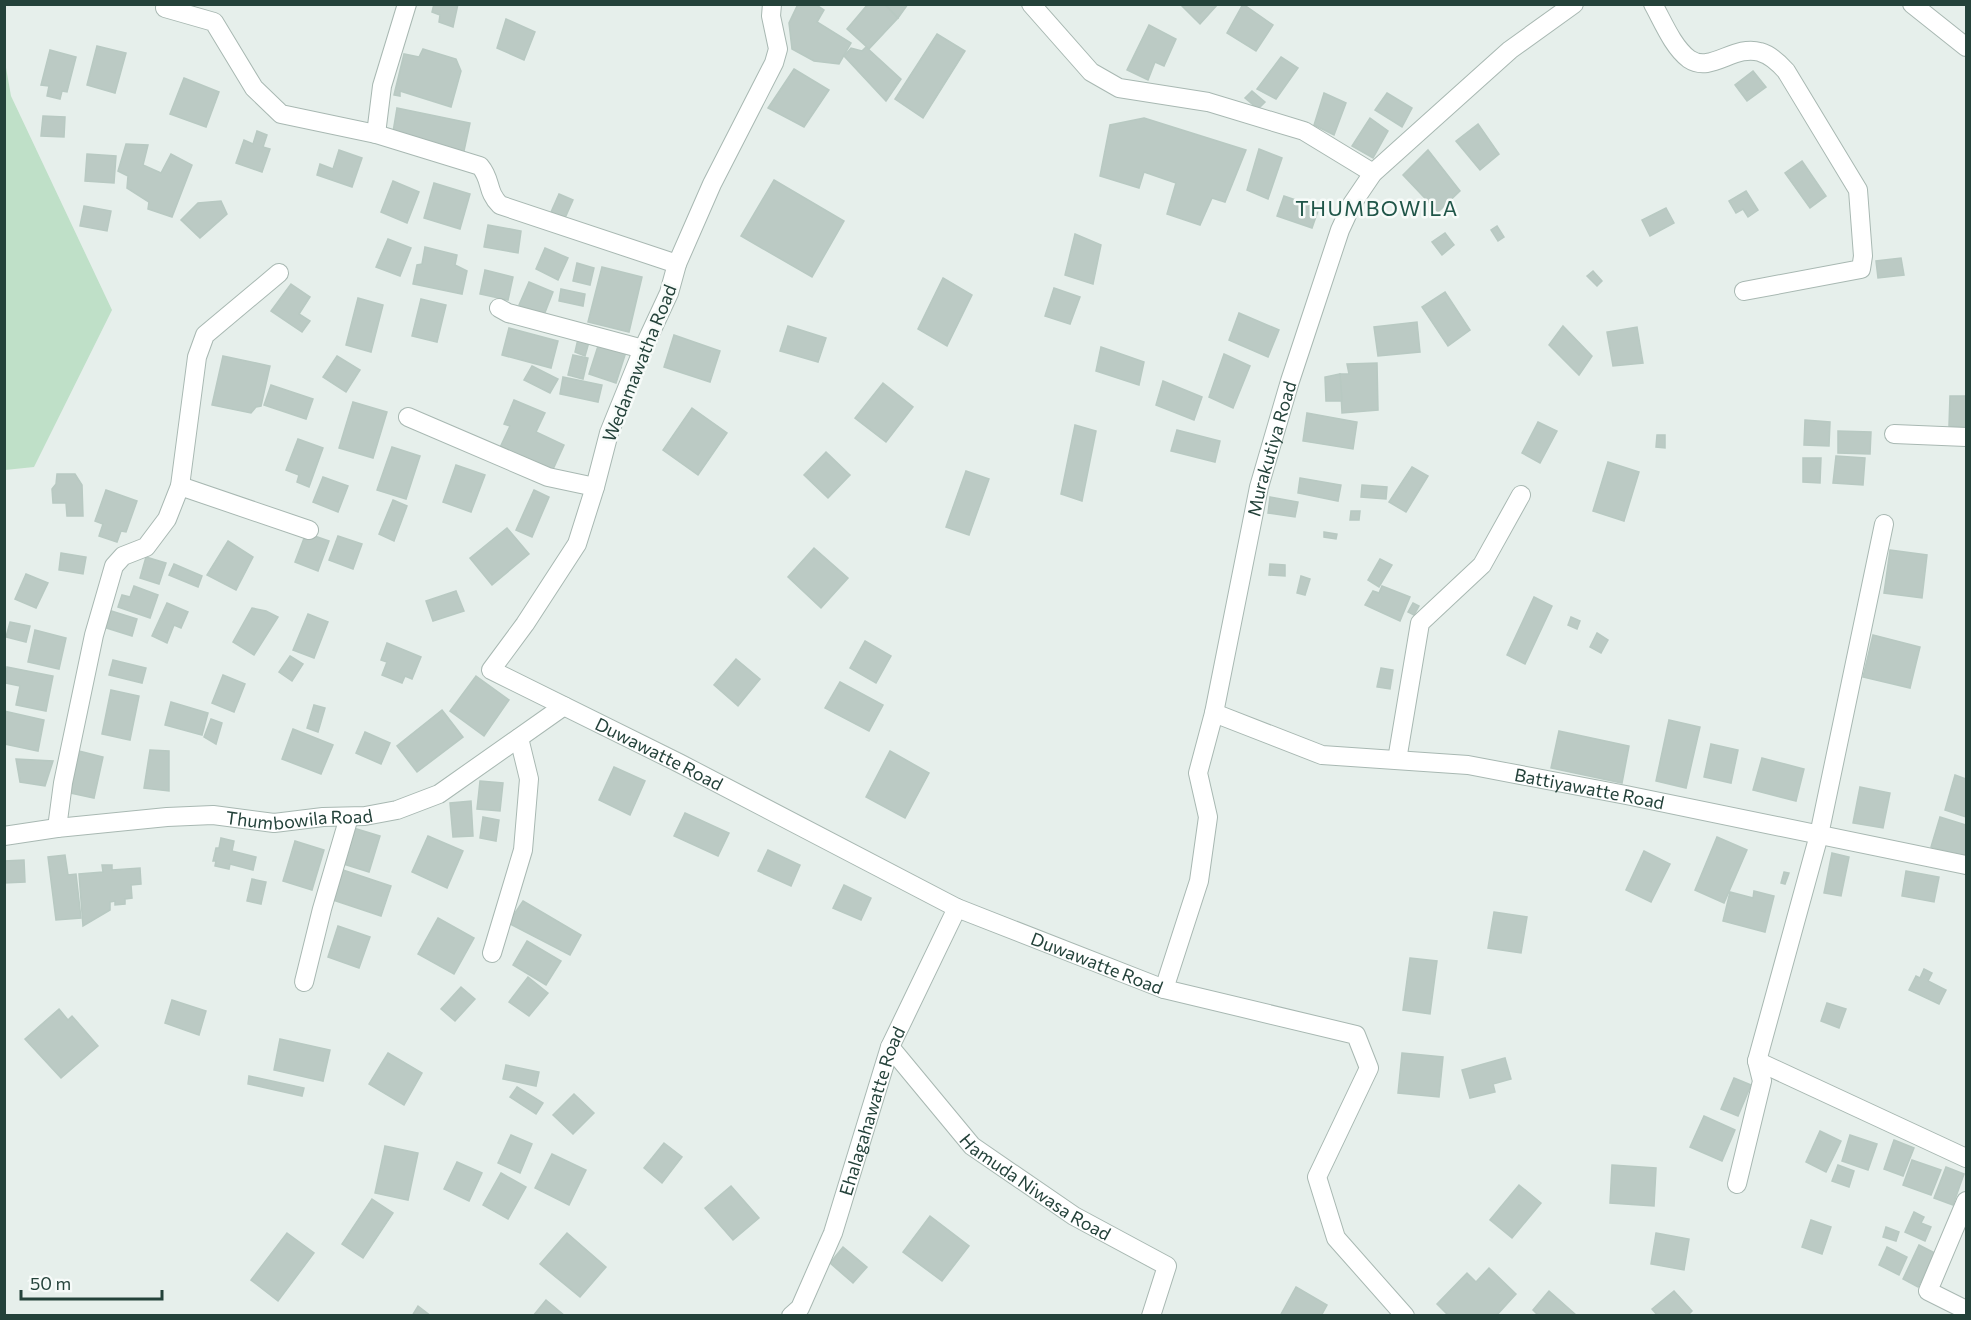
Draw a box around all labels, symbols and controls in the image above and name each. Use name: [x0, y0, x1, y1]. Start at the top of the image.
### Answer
district label: THUMBOWILA: [1295, 195, 1459, 220]
street label: Wedamawatha Road: [597, 281, 681, 445]
street label: Murakutiya Road: [1242, 378, 1300, 518]
street label: Duwawatte Road: [592, 712, 727, 795]
street label: Battiyawatte Road: [1513, 763, 1666, 814]
street label: Thumbowila Road: [225, 804, 374, 834]
street label: Duwawatte Road: [1028, 927, 1166, 999]
street label: Ehalagahawatte Road: [834, 1023, 909, 1198]
street label: Hamuda Niwasa Road: [955, 1129, 1115, 1245]
scale bar: [21, 1263, 162, 1301]
text: 50 m: [30, 1272, 71, 1294]

